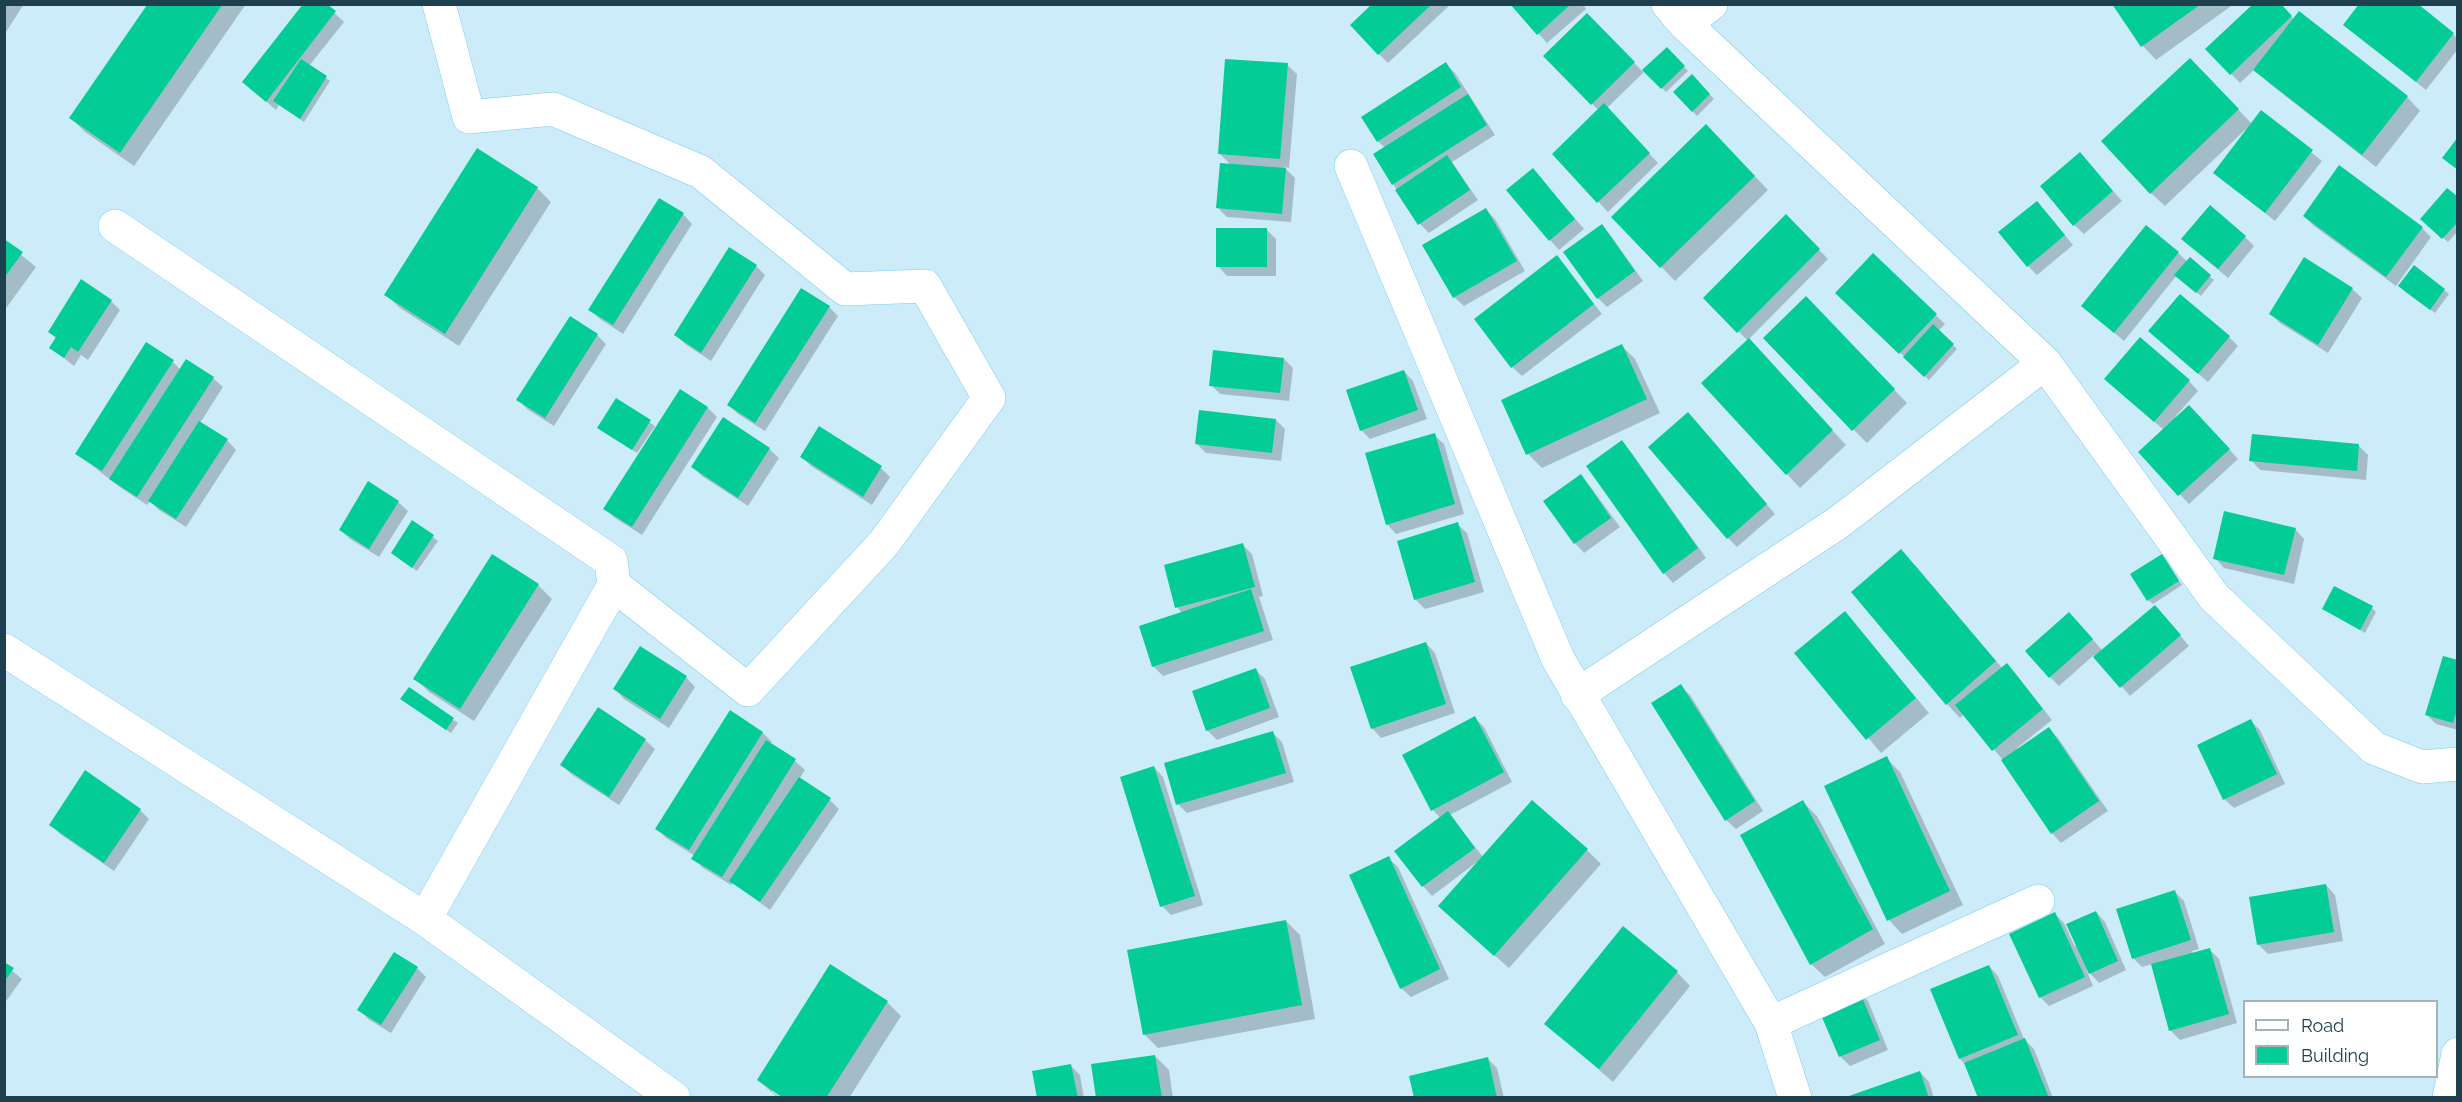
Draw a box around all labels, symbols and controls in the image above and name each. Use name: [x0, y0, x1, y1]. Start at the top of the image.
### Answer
legend: [2243, 1000, 2438, 1078]
text: Road: [2301, 1015, 2344, 1036]
text: Building: [2301, 1045, 2369, 1066]

